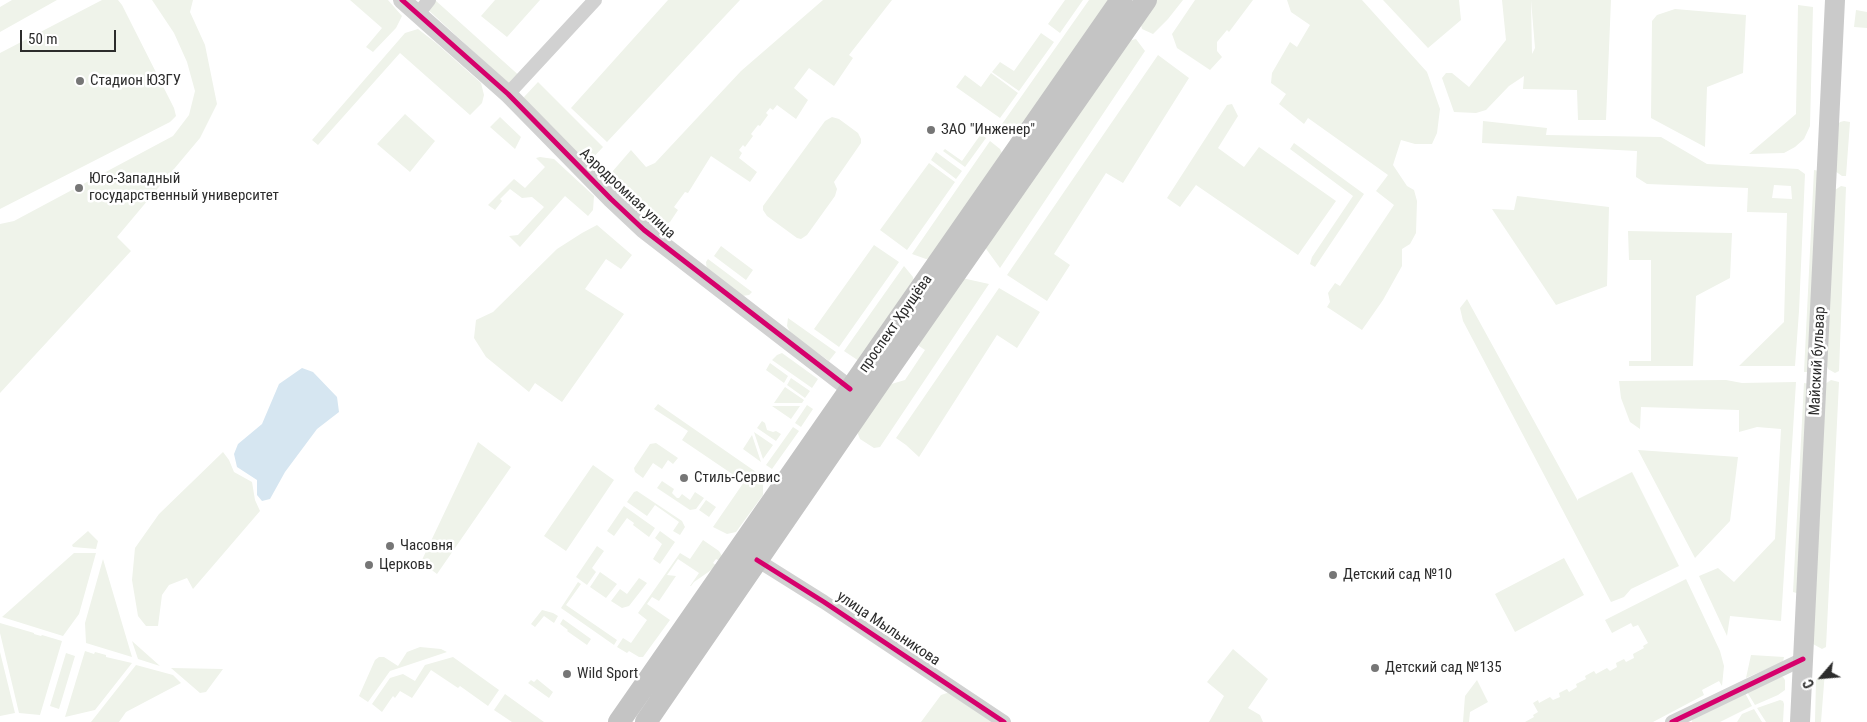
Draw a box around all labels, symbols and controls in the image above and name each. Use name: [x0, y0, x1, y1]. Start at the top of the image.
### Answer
scale bar: [22, 20, 119, 52]
text: 50 m: [28, 30, 58, 48]
place label: Стадион ЮЗГУ: [90, 72, 181, 90]
marker: Стадион ЮЗГУ: [74, 75, 86, 87]
place label: ЗАО "Инженер": [941, 121, 1035, 139]
marker: ЗАО "Инженер": [925, 124, 937, 136]
street label: Аэродромная улица: [575, 145, 679, 243]
place label: Юго-Западный государственный университет: [89, 170, 279, 205]
marker: Юго-Западный государственный университет: [73, 182, 85, 194]
street label: проспект Хрущёва: [855, 271, 937, 377]
street label: Майский бульвар: [1806, 306, 1830, 416]
place label: Стиль-Сервис: [694, 469, 780, 487]
marker: Стиль-Сервис: [678, 472, 690, 484]
place label: Часовня: [400, 537, 453, 555]
marker: Часовня: [384, 540, 396, 552]
place label: Церковь: [379, 556, 432, 574]
marker: Церковь: [363, 559, 375, 571]
place label: Детский сад №10: [1343, 566, 1452, 584]
marker: Детский сад №10: [1327, 569, 1339, 581]
street label: улица Мыльникова: [833, 588, 943, 670]
north arrow: [1797, 652, 1847, 702]
place label: Детский сад №135: [1385, 659, 1502, 677]
marker: Детский сад №135: [1369, 662, 1381, 674]
place label: Wild Sport: [577, 665, 638, 683]
marker: Wild Sport: [561, 668, 573, 680]
text: С: [1800, 677, 1818, 691]

